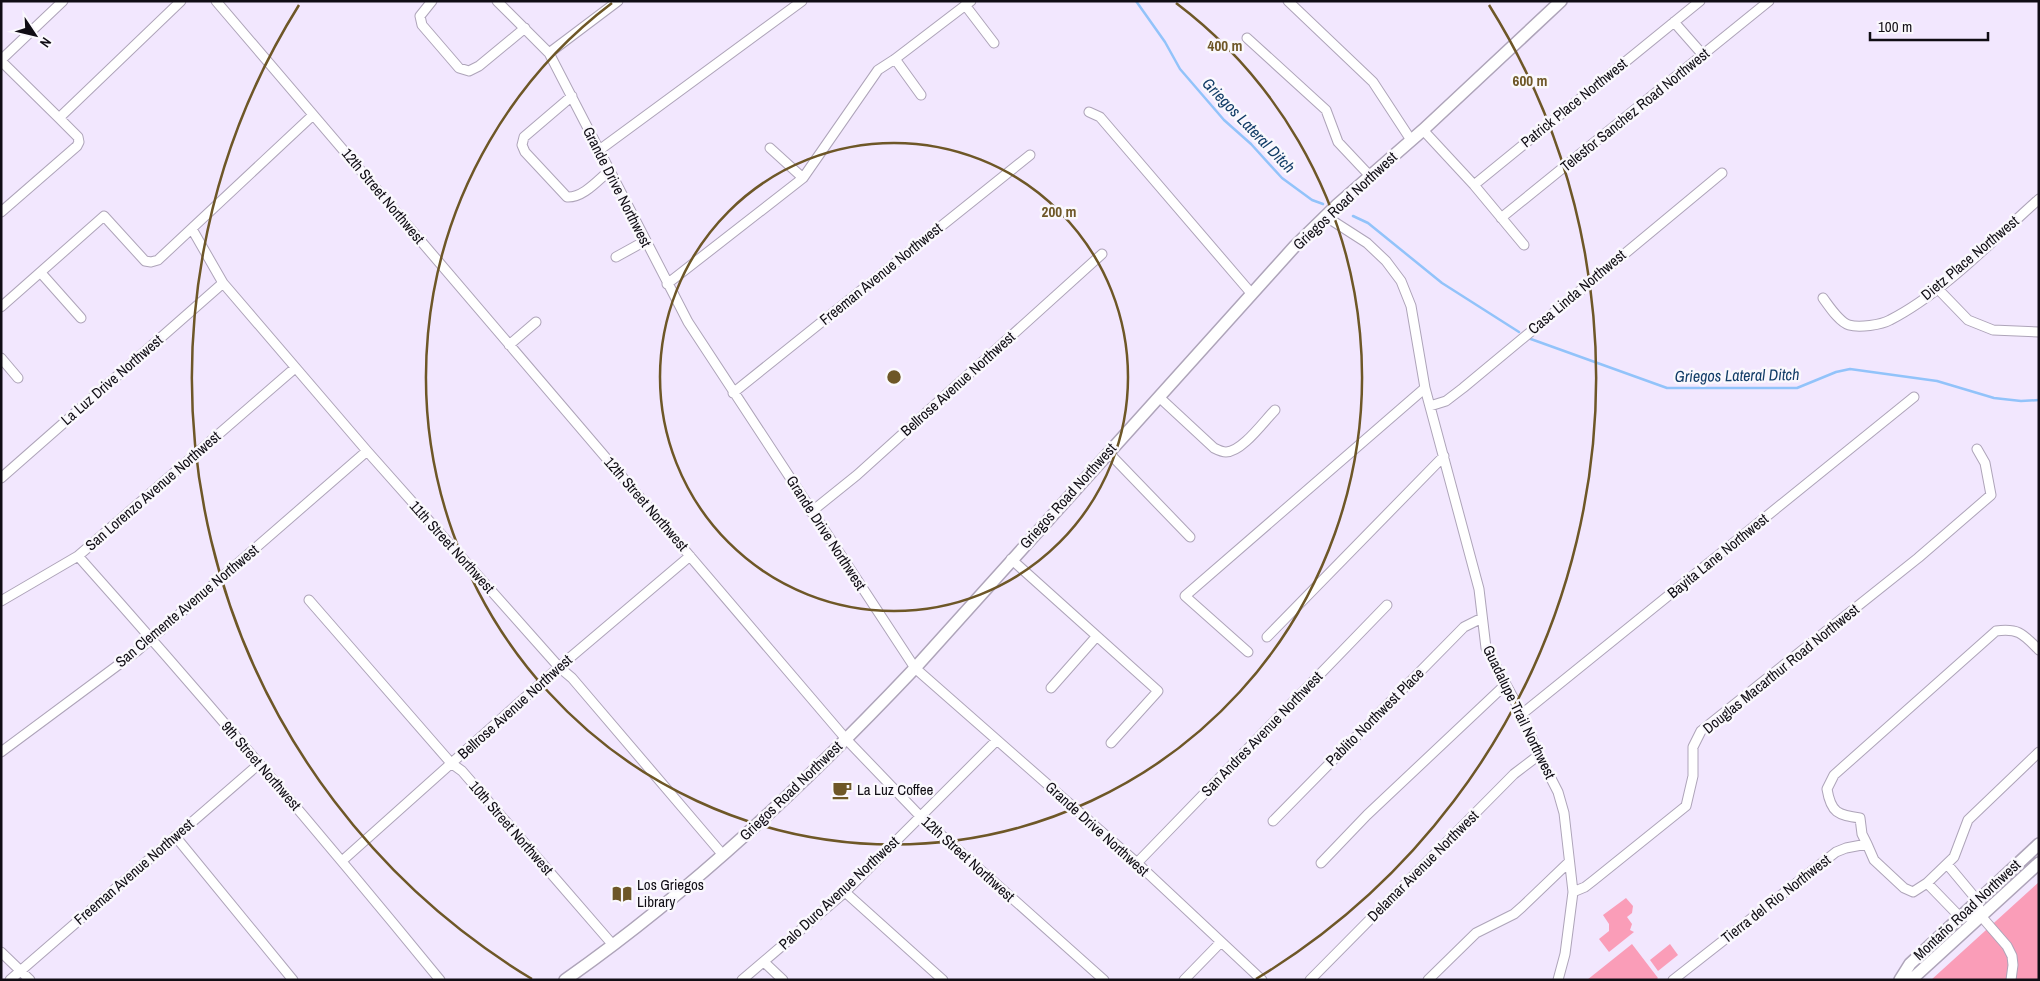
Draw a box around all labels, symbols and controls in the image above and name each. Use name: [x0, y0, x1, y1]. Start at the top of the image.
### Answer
north arrow: [10, 10, 60, 60]
scale bar: [1870, 10, 1988, 42]
text: 100 m: [1878, 16, 1912, 37]
text: N: [36, 34, 55, 51]
text: 400 m: [1208, 35, 1242, 56]
street label: Telesfor Sanchez Road Northwest: [1556, 43, 1714, 176]
street label: Patrick Place Northwest: [1516, 53, 1632, 152]
text: 600 m: [1513, 70, 1547, 91]
water label: Griegos Lateral Ditch: [1198, 73, 1300, 177]
street label: Grande Drive Northwest: [578, 123, 657, 251]
street label: 12th Street Northwest: [337, 143, 430, 248]
street label: Griegos Road Northwest: [1288, 146, 1402, 254]
text: 200 m: [1042, 201, 1076, 222]
street label: Dietz Place Northwest: [1916, 210, 2023, 305]
street label: Freeman Avenue Northwest: [815, 217, 947, 330]
street label: Casa Linda Northwest: [1523, 244, 1630, 339]
street label: Bellrose Avenue Northwest: [896, 326, 1020, 441]
street label: La Luz Drive Northwest: [56, 329, 167, 430]
water label: Griegos Lateral Ditch: [1674, 363, 1800, 387]
centre of rings: [885, 368, 903, 386]
street label: San Lorenzo Avenue Northwest: [81, 426, 225, 555]
street label: Griegos Road Northwest: [1015, 438, 1121, 553]
street label: 12th Street Northwest: [599, 452, 694, 556]
street label: Grande Drive Northwest: [781, 471, 872, 595]
street label: 11th Street Northwest: [405, 496, 500, 598]
street label: Bayita Lane Northwest: [1663, 508, 1773, 603]
street label: San Clemente Avenue Northwest: [111, 539, 263, 672]
street label: Douglas Macarthur Road Northwest: [1698, 599, 1864, 738]
street label: Guadalupe Trail Northwest: [1478, 641, 1561, 783]
street label: Bellrose Avenue Northwest: [453, 649, 577, 764]
street label: Pablito Northwest Place: [1321, 663, 1429, 770]
street label: San Andres Avenue Northwest: [1196, 666, 1327, 801]
street label: 9th Street Northwest: [217, 716, 306, 815]
street label: Griegos Road Northwest: [735, 736, 847, 845]
street label: 10th Street Northwest: [464, 776, 559, 880]
street label: Grande Drive Northwest: [1041, 776, 1154, 881]
cafe icon: La Luz Coffee: [831, 779, 853, 801]
place label: La Luz Coffee: [857, 779, 934, 800]
street label: Delamar Avenue Northwest: [1362, 805, 1483, 926]
street label: 12th Street Northwest: [917, 811, 1020, 907]
street label: Freeman Avenue Northwest: [69, 813, 198, 929]
street label: Palo Duro Avenue Northwest: [774, 831, 904, 954]
street label: Tierra del Rio Northwest: [1717, 849, 1835, 948]
street label: Montaño Road Northwest: [1908, 854, 2025, 965]
place label: Los Griegos Library: [637, 874, 704, 912]
library icon: Los Griegos Library: [611, 883, 633, 905]

